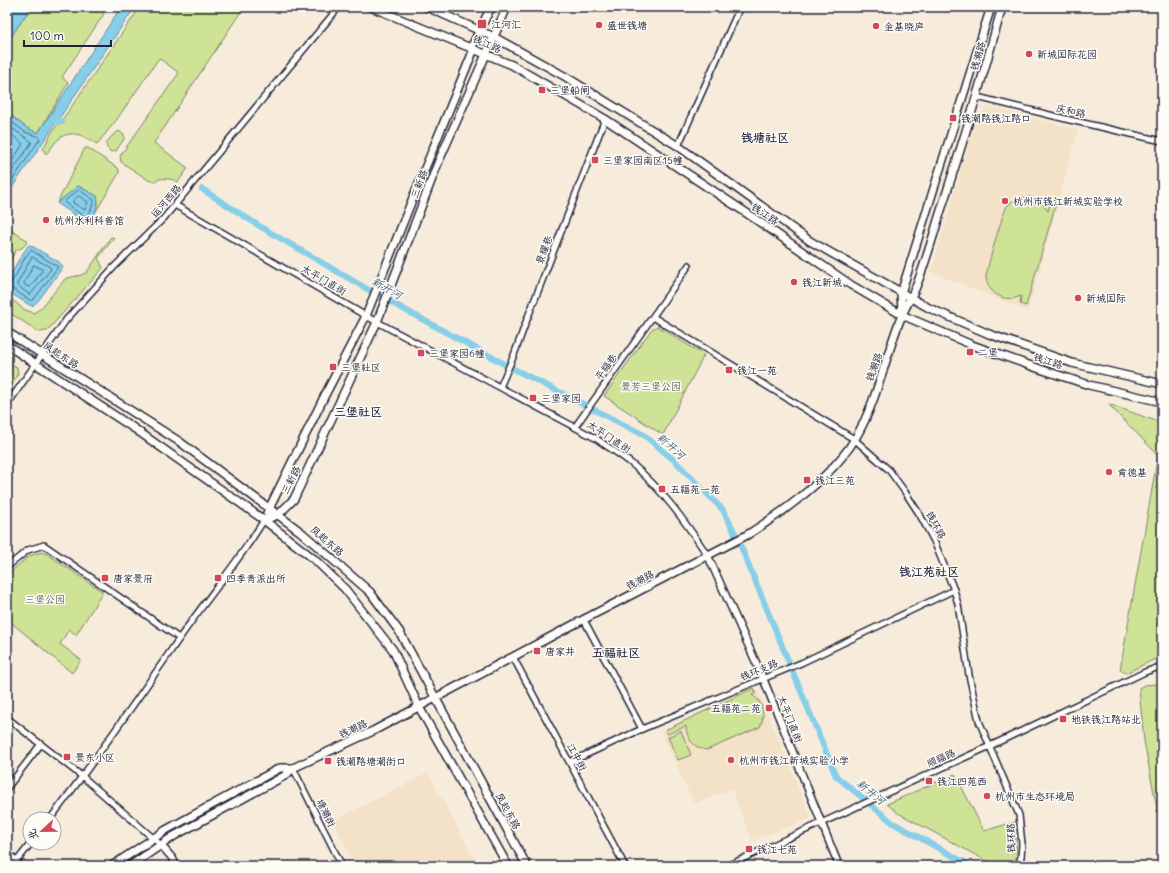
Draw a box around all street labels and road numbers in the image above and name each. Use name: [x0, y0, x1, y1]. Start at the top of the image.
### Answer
street label: 钱江路: [471, 32, 503, 56]
street label: 钱潮路: [968, 40, 988, 72]
street label: 庆和路: [1055, 101, 1087, 121]
street label: 三新路: [408, 168, 430, 200]
street label: 运河西路: [148, 182, 184, 220]
street label: 钱江路: [749, 200, 781, 228]
street label: 景耀巷: [533, 233, 556, 266]
street label: 太平门直街: [299, 262, 349, 298]
street label: 凤起东路: [41, 339, 81, 371]
street label: 平福巷: [592, 350, 621, 383]
street label: 钱江路: [1032, 350, 1064, 372]
street label: 钱潮路: [863, 351, 885, 383]
street label: 太平门直街: [584, 418, 634, 456]
street label: 三新路: [278, 464, 304, 496]
street label: 钱环路: [923, 509, 949, 541]
street label: 凤起东路: [308, 523, 346, 559]
street label: 钱潮路: [624, 567, 656, 593]
street label: 钱环支路: [738, 656, 780, 684]
street label: 太平门直街: [775, 693, 805, 745]
street label: 钱潮路: [337, 717, 369, 741]
street label: 江中街: [564, 741, 590, 773]
street label: 顺福路: [925, 746, 957, 770]
street label: 凤起东路: [493, 790, 523, 832]
street label: 塘潮街: [314, 797, 338, 829]
street label: 钱环路: [1004, 823, 1018, 853]

